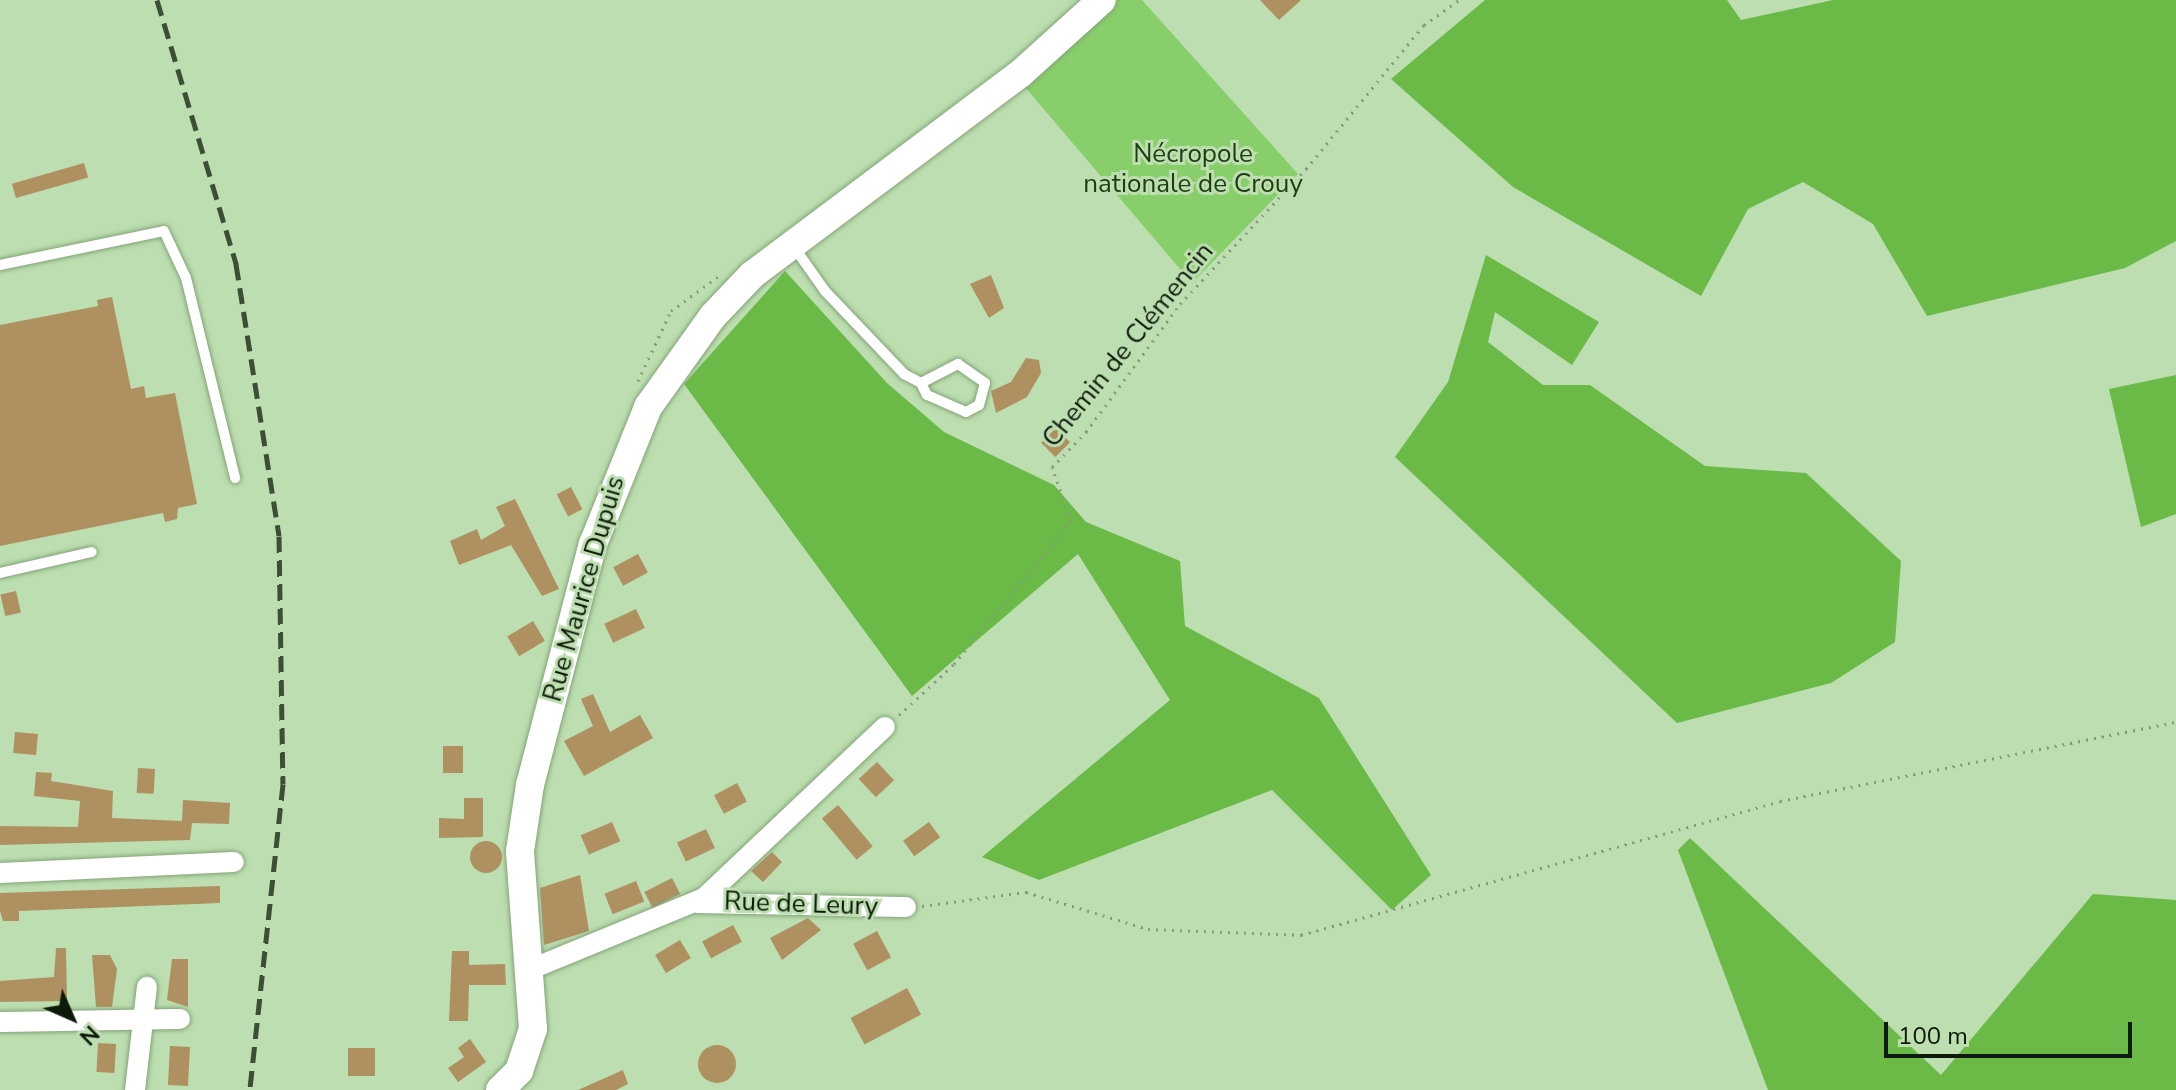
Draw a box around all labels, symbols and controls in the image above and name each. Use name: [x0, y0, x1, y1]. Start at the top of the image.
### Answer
park label: Nécropole nationale de Crouy: [1083, 138, 1303, 200]
street label: Chemin de Clémencin: [1036, 236, 1220, 454]
street label: Rue Maurice Dupuis: [537, 473, 631, 705]
street label: Rue de Leury: [723, 886, 879, 922]
north arrow: [32, 978, 112, 1058]
scale bar: [1888, 1006, 2136, 1056]
text: N: [73, 1019, 105, 1051]
text: 100 m: [1898, 1020, 1968, 1052]

